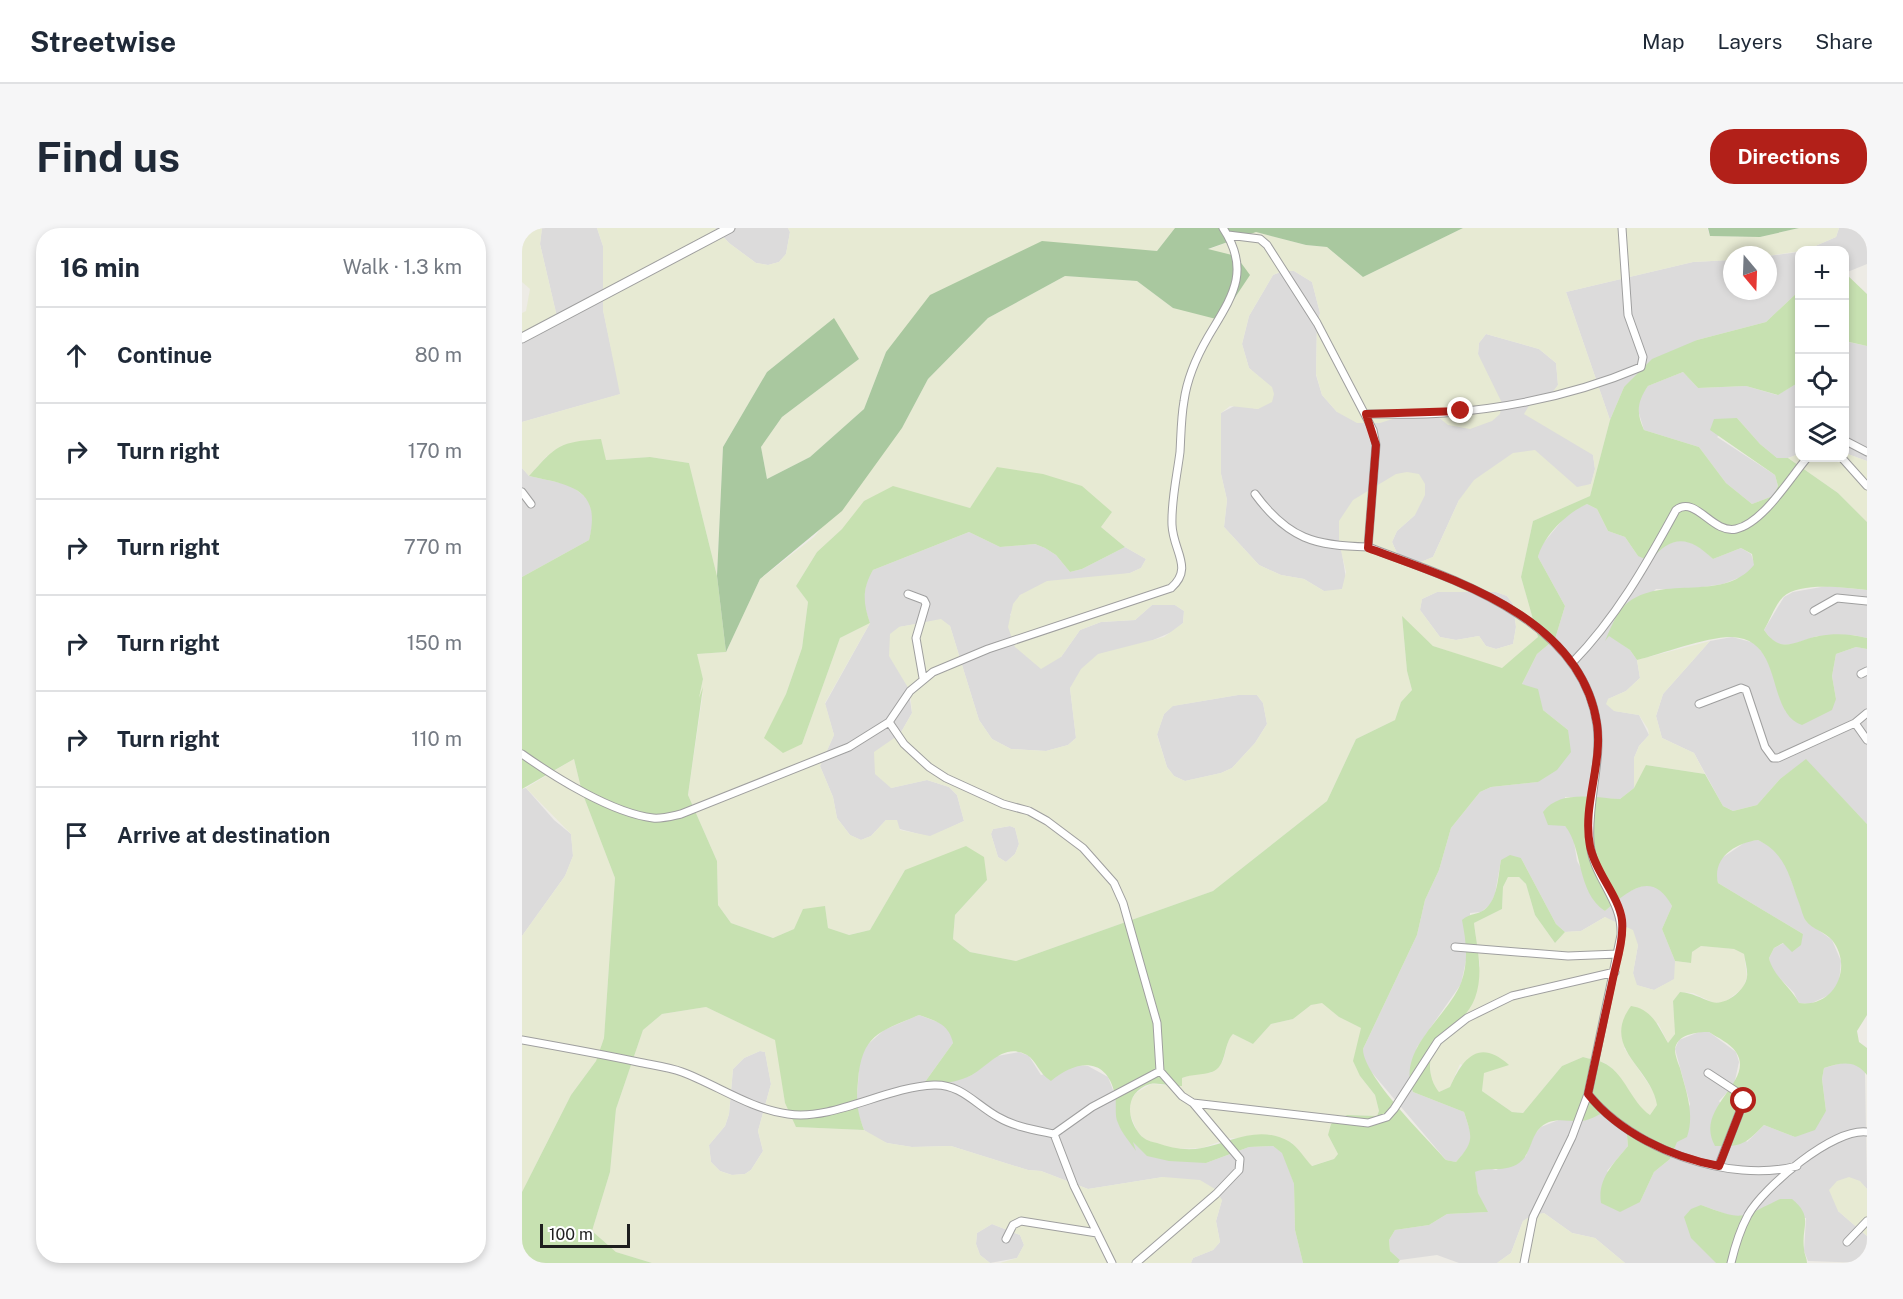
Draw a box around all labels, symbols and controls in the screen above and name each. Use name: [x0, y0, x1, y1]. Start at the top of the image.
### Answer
text: Streetwise: [30, 25, 176, 58]
text: Map: [1642, 29, 1685, 54]
text: Layers: [1718, 29, 1782, 54]
text: Share: [1815, 29, 1873, 54]
button: Directions: [1710, 129, 1867, 184]
text: Find us: [36, 132, 180, 181]
north arrow: [1723, 246, 1777, 300]
map controls: [1795, 246, 1849, 462]
button: +: [1795, 246, 1849, 300]
text: 16 min: [60, 252, 140, 283]
text: Walk · 1.3 km: [343, 255, 462, 279]
button: −: [1795, 300, 1849, 354]
icon: ahead: [60, 339, 93, 372]
text: Continue: [117, 342, 212, 368]
text: 80 m: [415, 343, 462, 367]
button: locate: [1795, 354, 1849, 408]
route end: [1447, 397, 1473, 423]
button: layers: [1795, 408, 1849, 462]
icon: right: [60, 435, 93, 468]
text: Turn right: [117, 438, 220, 464]
text: 170 m: [408, 439, 462, 463]
icon: right: [60, 531, 93, 564]
text: Turn right: [117, 534, 220, 560]
text: 770 m: [404, 535, 462, 559]
icon: right: [60, 627, 93, 660]
text: Turn right: [117, 630, 220, 656]
text: 150 m: [407, 631, 462, 655]
icon: right: [60, 723, 93, 756]
text: Turn right: [117, 726, 220, 752]
text: 110 m: [411, 727, 462, 751]
icon: arrive: [60, 819, 93, 852]
text: Arrive at destination: [117, 822, 330, 848]
route start: [1730, 1087, 1756, 1113]
scale bar: [540, 1221, 630, 1248]
text: 100 m: [549, 1225, 593, 1244]

